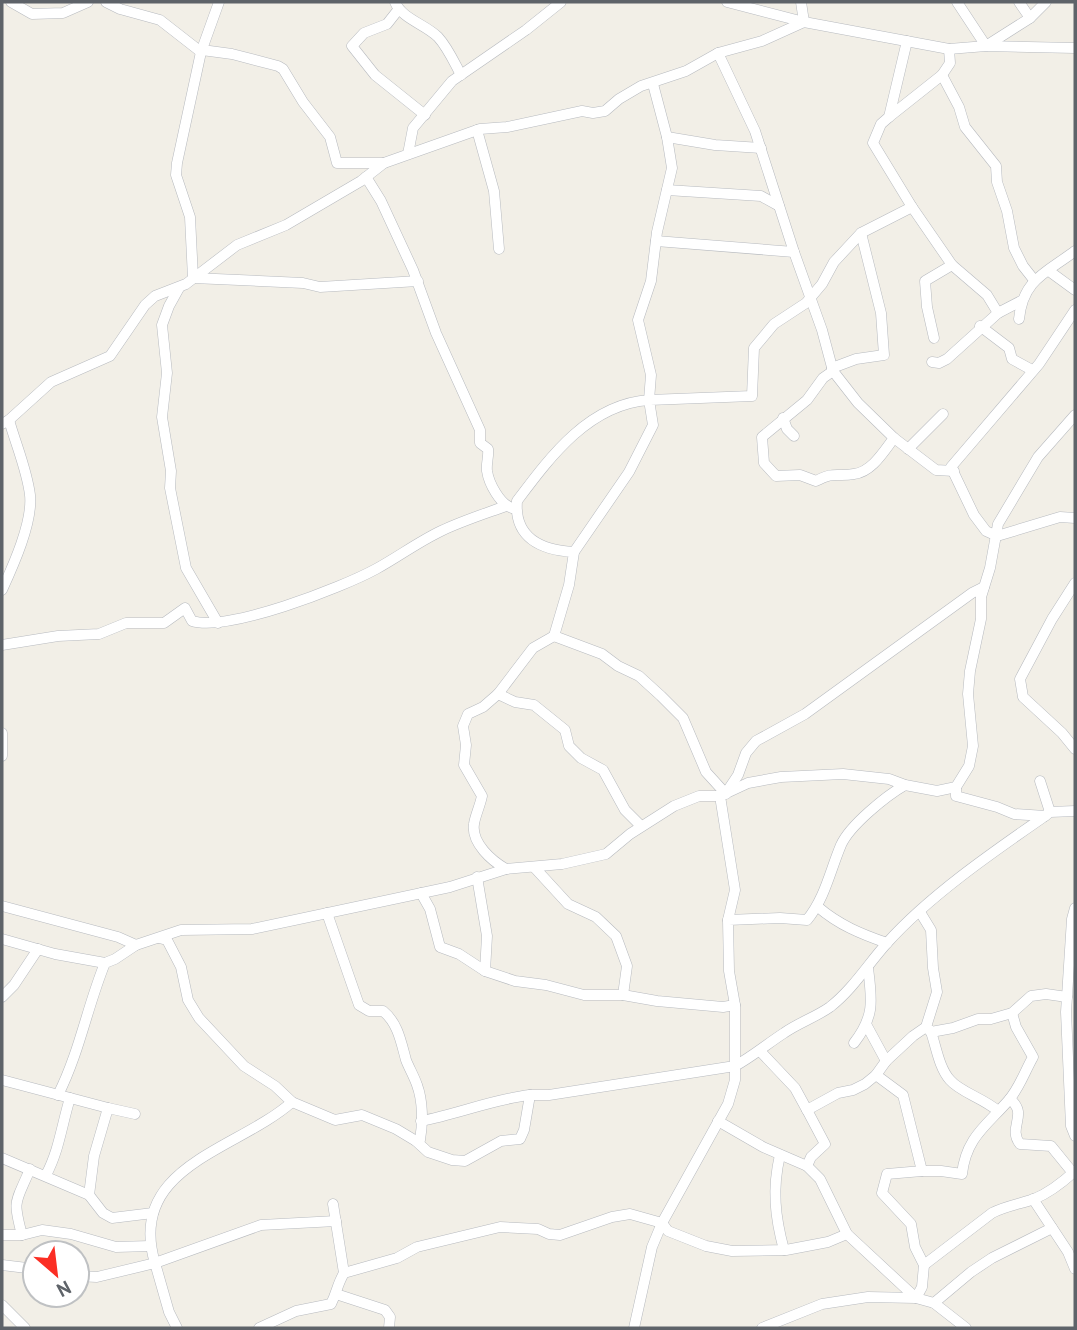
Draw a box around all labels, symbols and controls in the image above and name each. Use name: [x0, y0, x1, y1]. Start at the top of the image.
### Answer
north arrow: [21, 1239, 91, 1309]
text: N: [53, 1275, 75, 1303]

